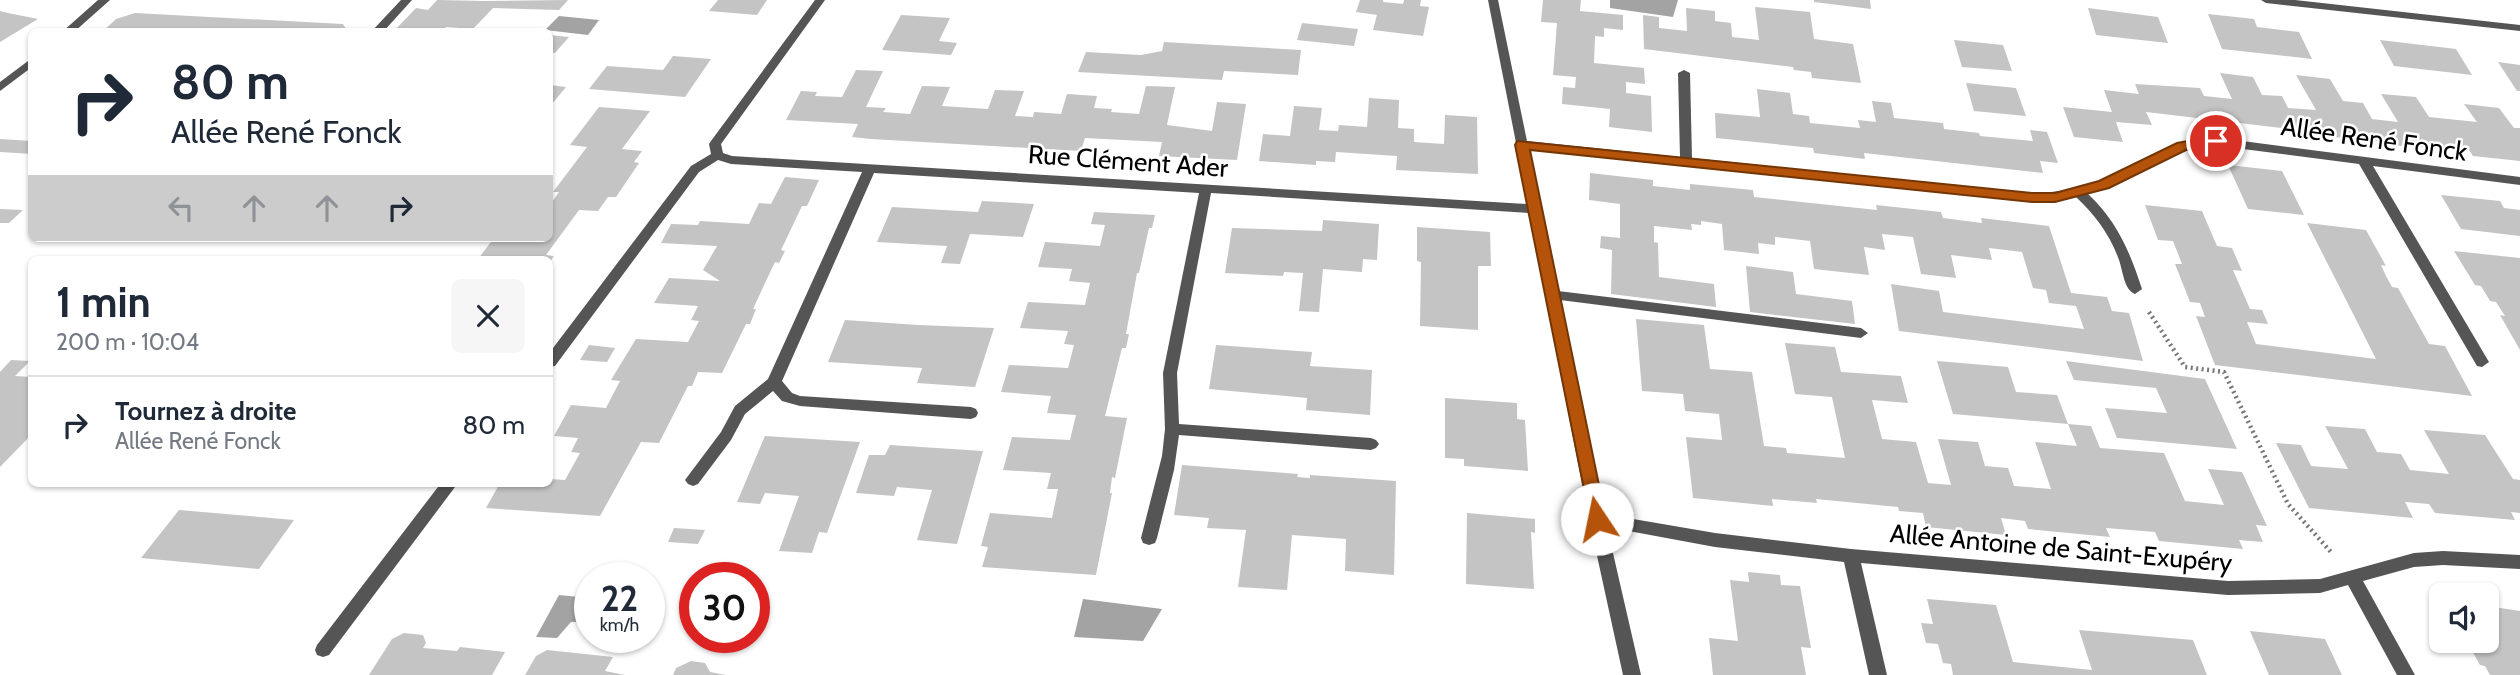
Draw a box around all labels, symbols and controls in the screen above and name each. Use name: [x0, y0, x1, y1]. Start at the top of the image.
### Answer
text: 80 m: [171, 52, 289, 111]
icon: right: [56, 56, 147, 147]
street label: Allée René Fonck: [2279, 110, 2469, 168]
pin: [2186, 111, 2246, 171]
text: Allée René Fonck: [171, 112, 402, 151]
icon: arrive: [2197, 122, 2235, 160]
street label: Rue Clément Ader: [1027, 138, 1230, 184]
icon: left: [162, 189, 200, 227]
icon: ahead: [235, 189, 273, 227]
icon: ahead: [308, 189, 346, 227]
icon: right: [381, 189, 419, 227]
text: 1 min: [56, 276, 151, 328]
button: close: [451, 279, 525, 353]
text: 200 m · 10:04: [56, 328, 199, 356]
text: Tournez à droite: [115, 395, 297, 427]
icon: right: [56, 406, 94, 444]
text: 80 m: [462, 409, 525, 441]
text: Allée René Fonck: [115, 427, 281, 455]
position arrow: [1560, 482, 1634, 556]
street label: Allée Antoine de Saint-Exupéry: [1889, 517, 2233, 579]
speed limit sign: 30: [679, 562, 770, 653]
text: 22: [601, 577, 638, 620]
map controls: [2429, 583, 2499, 653]
button: sound: [2429, 583, 2499, 653]
text: km/h: [600, 614, 639, 636]

